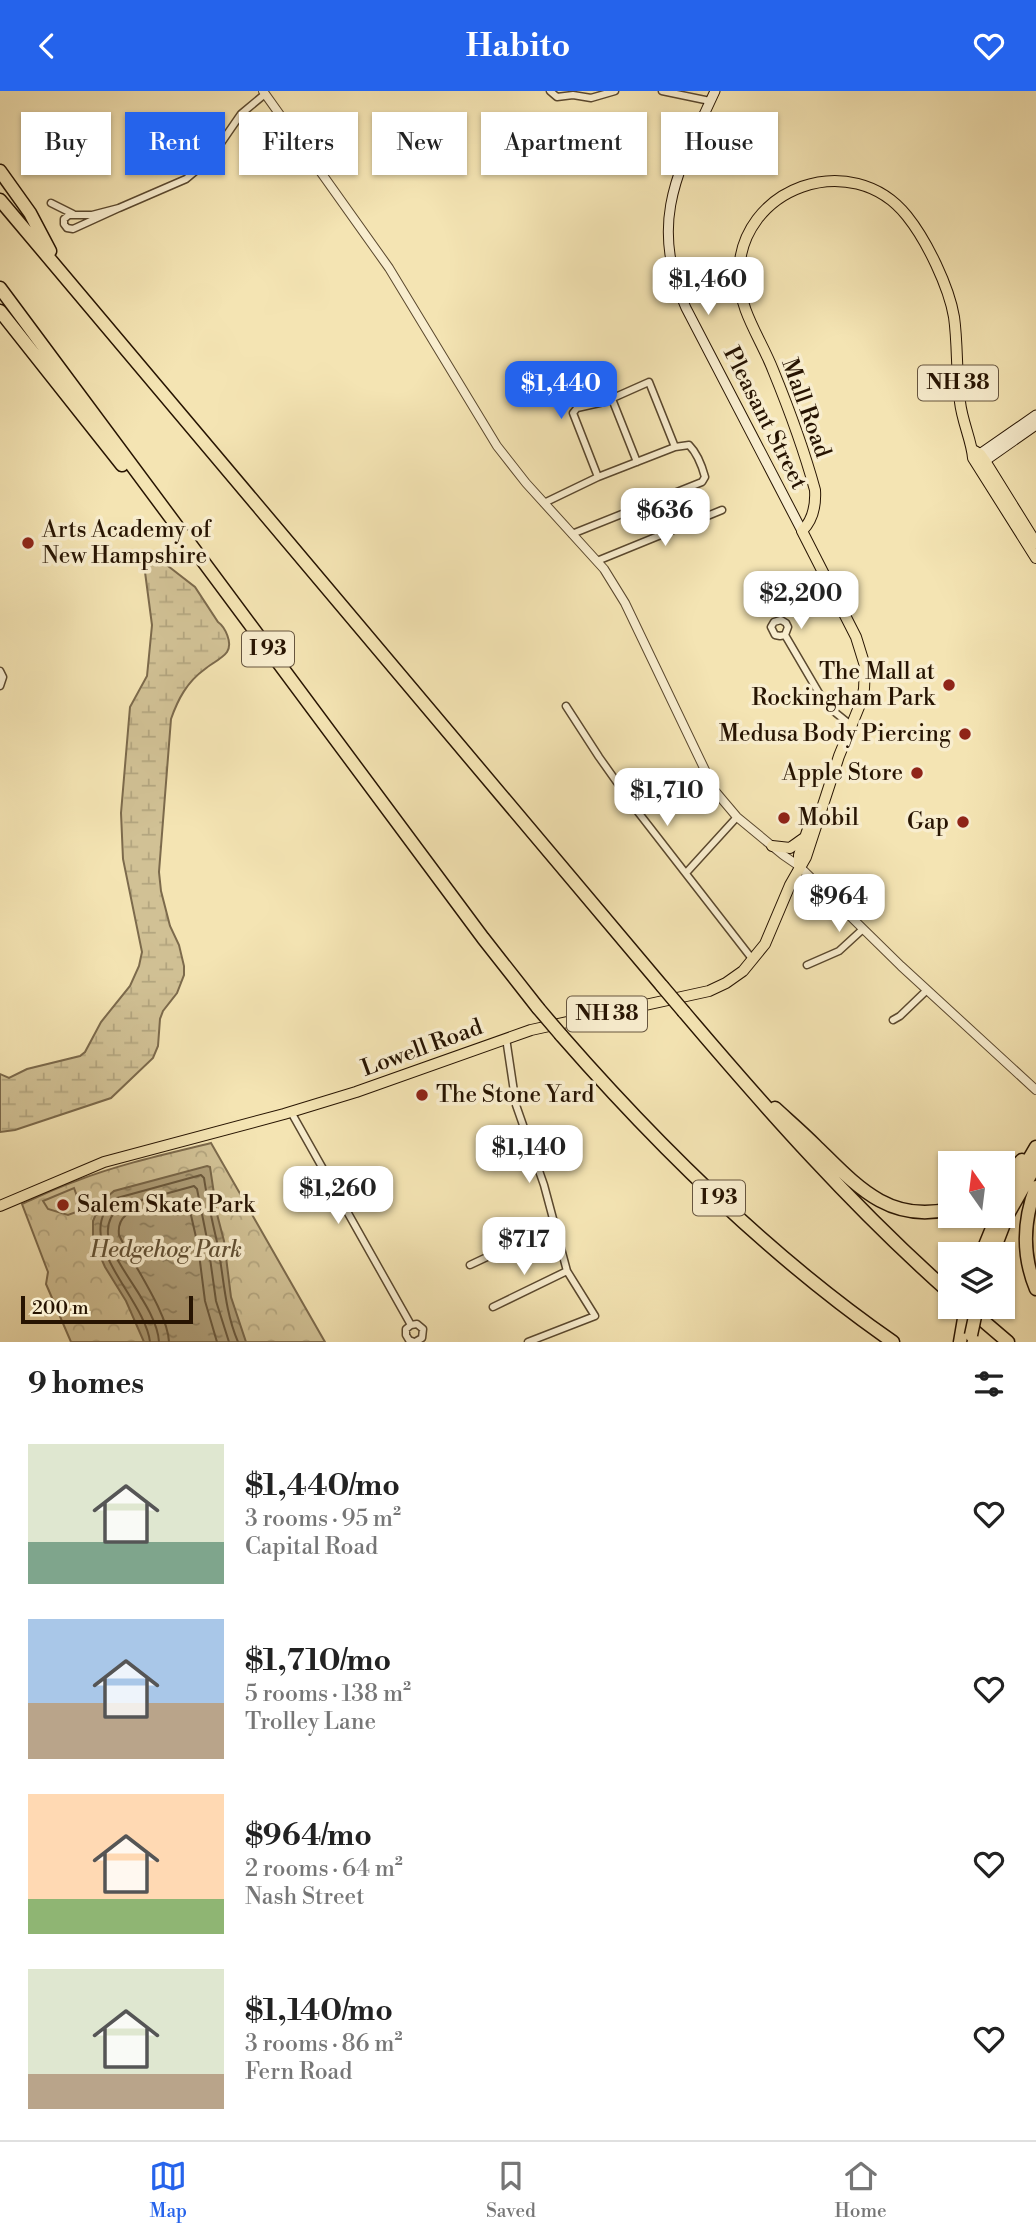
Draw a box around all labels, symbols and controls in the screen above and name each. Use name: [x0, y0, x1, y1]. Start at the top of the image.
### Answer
text: Habito: [466, 26, 570, 66]
icon: back: [28, 27, 66, 65]
icon: heart: [970, 27, 1008, 65]
chip: Buy: [21, 112, 111, 175]
chip: Rent: [125, 112, 225, 175]
chip: Filters: [239, 112, 358, 175]
chip: New: [372, 112, 467, 175]
chip: Apartment: [481, 112, 647, 175]
chip: House: [661, 112, 778, 175]
pin: $1,460: [651, 257, 765, 317]
text: $1,460: [669, 266, 747, 294]
street label: Pleasant Street: [717, 342, 813, 494]
street label: Mall Road: [775, 355, 837, 461]
pin: $1,440: [504, 361, 618, 421]
road number: NH 38: [918, 365, 998, 401]
text: $1,440: [521, 370, 601, 398]
pin: $636: [624, 489, 706, 548]
text: $636: [637, 497, 693, 525]
place label: Arts Academy of New Hampshire: [41, 516, 213, 570]
marker: Arts Academy of New Hampshire: [20, 535, 36, 551]
pin: $2,200: [744, 571, 858, 631]
text: $2,200: [760, 580, 842, 608]
road number: I 93: [242, 631, 294, 667]
place label: The Mall at Rockingham Park: [751, 658, 936, 712]
marker: The Mall at Rockingham Park: [941, 677, 957, 693]
place label: Medusa Body Piercing: [719, 720, 951, 748]
marker: Medusa Body Piercing: [957, 726, 973, 742]
place label: Apple Store: [781, 759, 903, 787]
marker: Apple Store: [909, 765, 925, 781]
pin: $1,710: [610, 769, 724, 828]
text: $1,710: [630, 777, 704, 805]
place label: Mobil: [798, 804, 859, 832]
place label: Gap: [907, 808, 949, 836]
marker: Mobil: [776, 810, 792, 826]
marker: Gap: [955, 814, 971, 830]
pin: $964: [798, 875, 880, 934]
text: $964: [810, 883, 868, 911]
road number: NH 38: [567, 997, 647, 1031]
street label: Lowell Road: [358, 1013, 486, 1083]
place label: The Stone Yard: [436, 1081, 594, 1109]
marker: The Stone Yard: [414, 1087, 430, 1103]
pin: $1,140: [472, 1125, 586, 1185]
text: $1,140: [492, 1134, 566, 1162]
north arrow: [938, 1151, 1015, 1229]
map controls: [938, 1151, 1015, 1319]
pin: $1,260: [281, 1167, 395, 1226]
text: $1,260: [299, 1175, 377, 1203]
road number: I 93: [693, 1181, 745, 1215]
place label: Salem Skate Park: [77, 1191, 256, 1219]
marker: Salem Skate Park: [55, 1197, 71, 1213]
pin: $717: [483, 1217, 565, 1277]
text: $717: [498, 1226, 550, 1254]
park label: Hedgehog Park: [89, 1236, 242, 1264]
button: layers: [938, 1242, 1015, 1319]
scale bar: [21, 1293, 192, 1325]
text: 200 m: [32, 1296, 89, 1320]
text: 9 homes: [28, 1365, 144, 1403]
icon: filters: [970, 1365, 1008, 1403]
text: $1,440/mo: [245, 1467, 400, 1505]
icon: home: [84, 1472, 168, 1556]
icon: heart: [970, 1495, 1008, 1533]
text: 3 rooms · 95 m²: [245, 1505, 401, 1533]
text: Capital Road: [245, 1533, 378, 1561]
text: $1,710/mo: [245, 1642, 391, 1680]
icon: home: [84, 1647, 168, 1731]
icon: heart: [970, 1670, 1008, 1708]
text: 5 rooms · 138 m²: [245, 1680, 411, 1708]
text: Trolley Lane: [245, 1708, 376, 1736]
text: $964/mo: [245, 1817, 372, 1855]
icon: home: [84, 1822, 168, 1906]
icon: heart: [970, 1845, 1008, 1883]
text: 2 rooms · 64 m²: [245, 1855, 403, 1883]
text: Nash Street: [245, 1883, 364, 1911]
text: $1,140/mo: [245, 1992, 393, 2030]
icon: home: [84, 1997, 168, 2081]
icon: heart: [970, 2020, 1008, 2058]
text: 3 rooms · 86 m²: [245, 2030, 402, 2058]
text: Fern Road: [245, 2058, 352, 2086]
tab: Map: [149, 2157, 187, 2223]
tab: Saved: [486, 2157, 536, 2223]
tab: Home: [835, 2157, 887, 2223]

